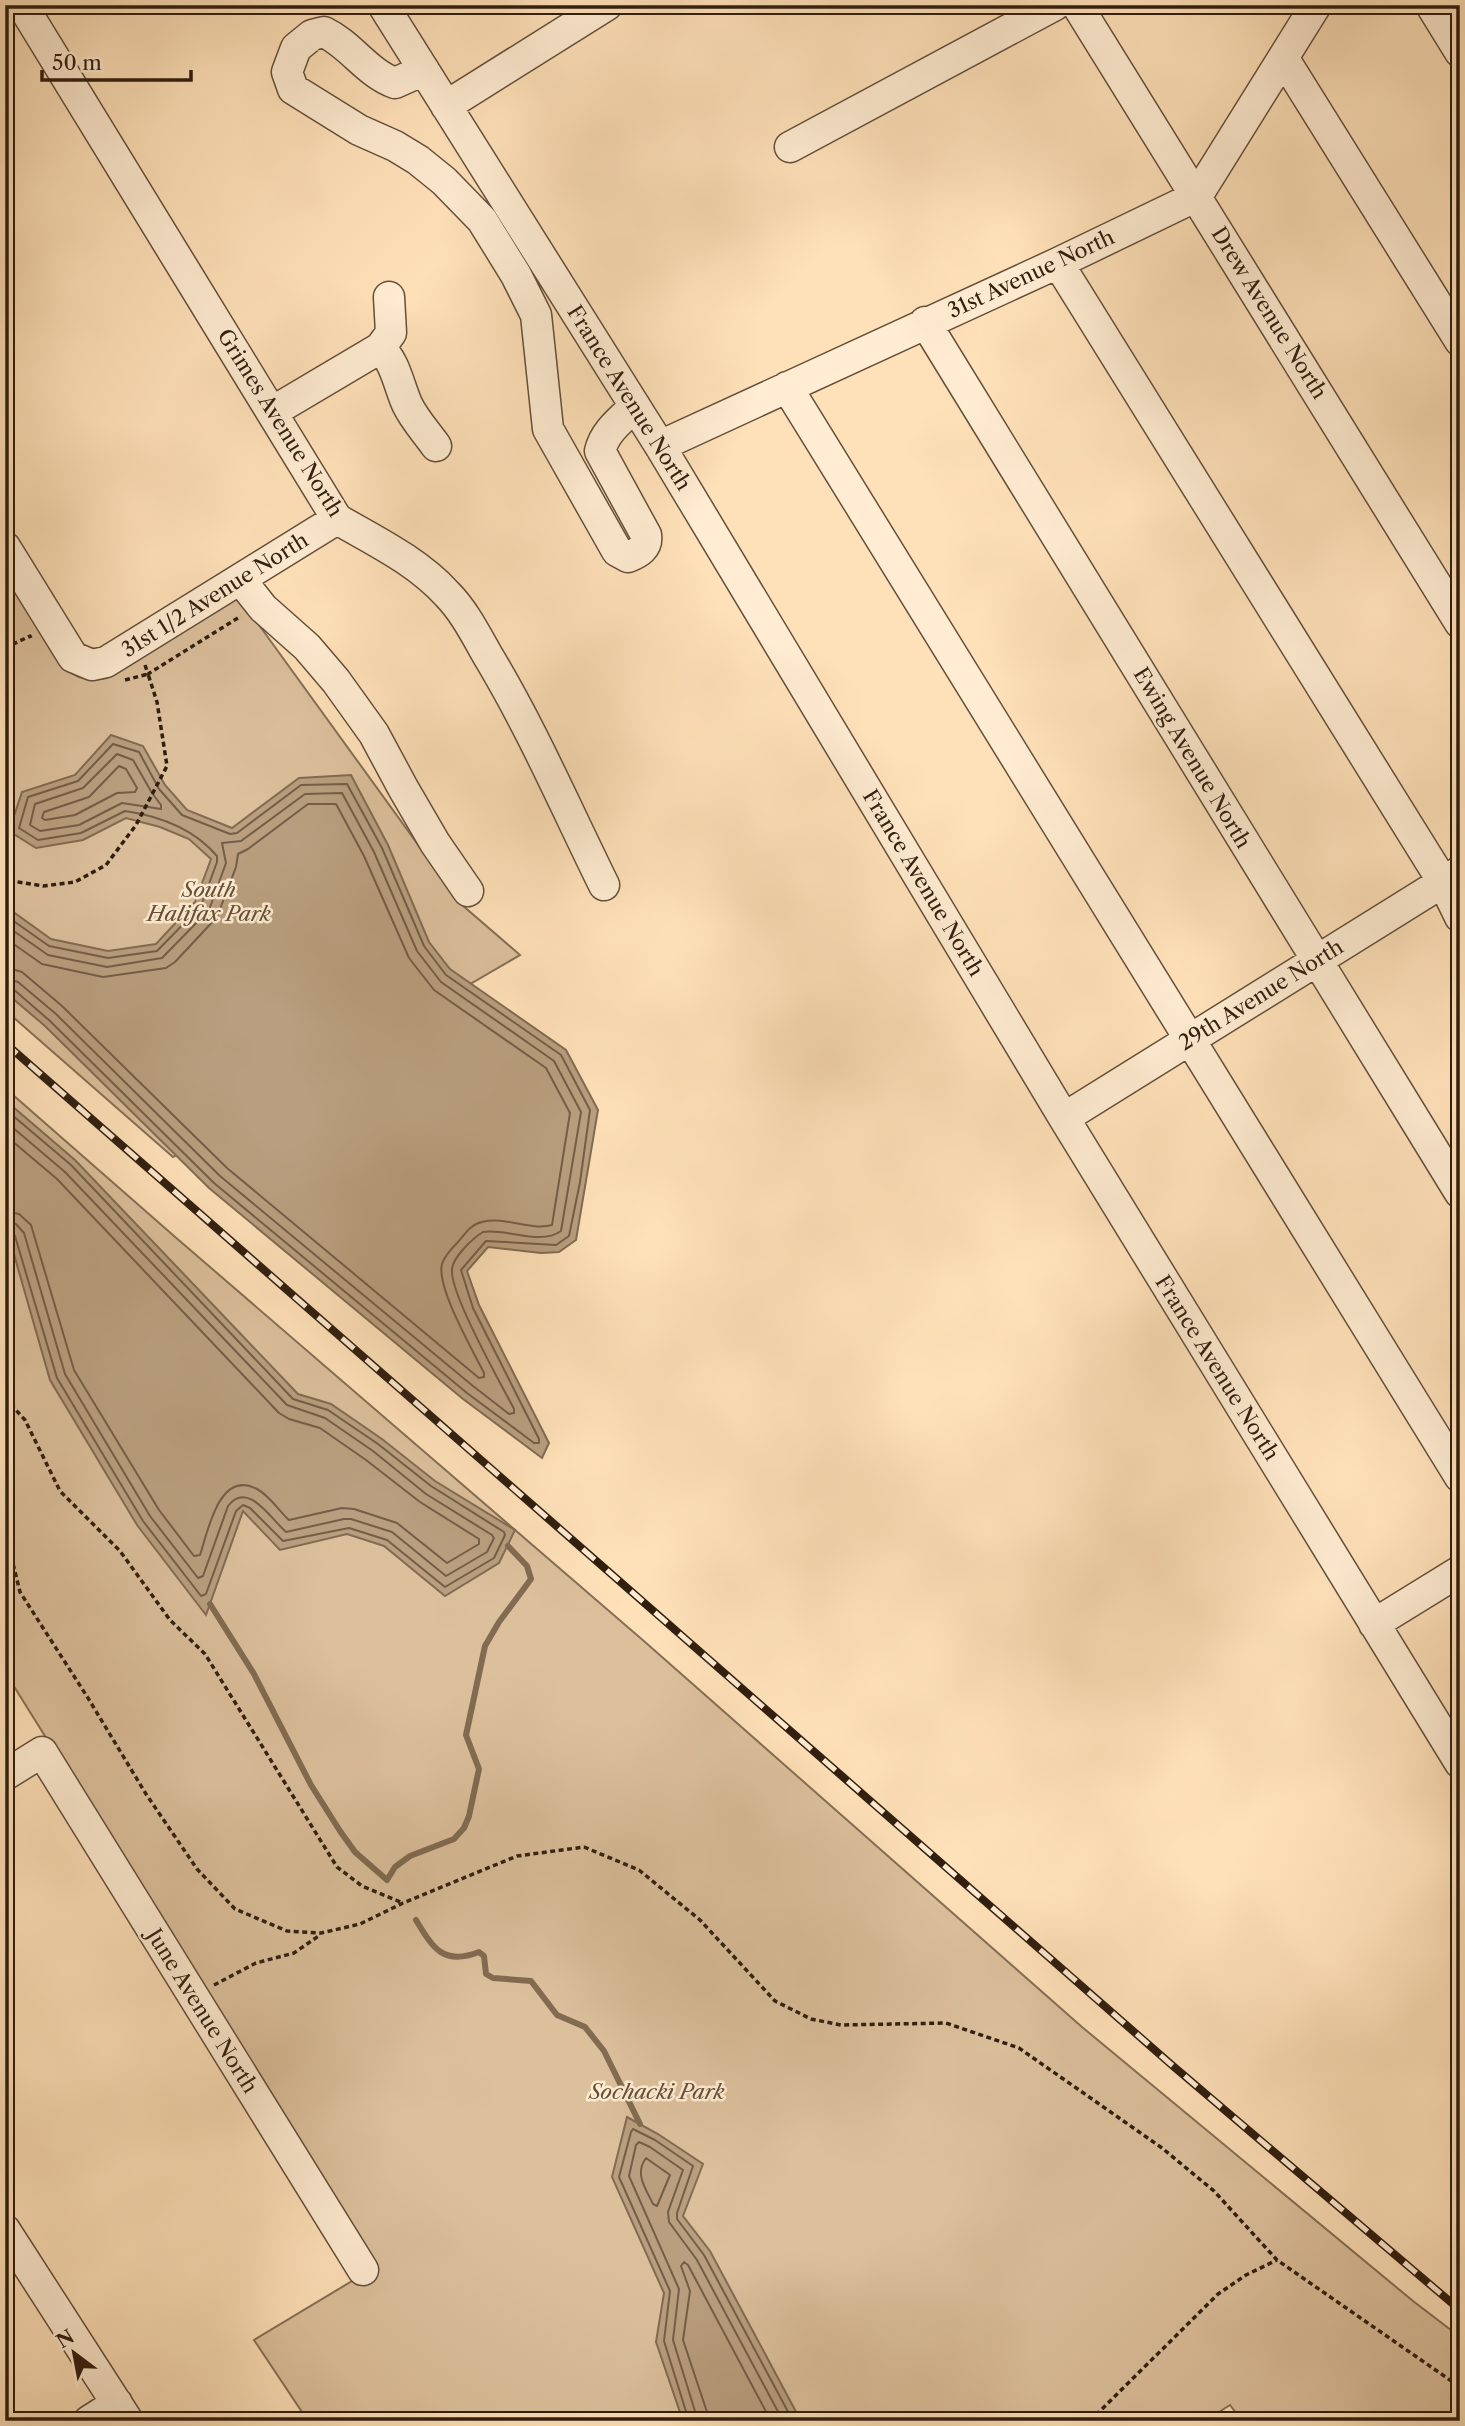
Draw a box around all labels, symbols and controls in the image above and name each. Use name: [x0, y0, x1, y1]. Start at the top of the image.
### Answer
scale bar: [42, 38, 191, 82]
text: 50 m: [52, 50, 102, 75]
street label: Drew Avenue North: [1206, 222, 1332, 403]
street label: 31st Avenue North: [944, 224, 1118, 323]
street label: France Avenue North: [562, 301, 697, 495]
street label: Grimes Avenue North: [212, 324, 348, 521]
street label: 31st 1/2 Avenue North: [117, 527, 313, 662]
street label: Ewing Avenue North: [1129, 663, 1256, 853]
street label: France Avenue North: [858, 785, 989, 981]
park label: South Halifax Park: [145, 877, 271, 926]
street label: 29th Avenue North: [1174, 934, 1348, 1055]
street label: France Avenue North: [1150, 1271, 1285, 1465]
street label: June Avenue North: [140, 1921, 263, 2098]
park label: Sochacki Park: [587, 2079, 725, 2104]
north arrow: [38, 2318, 108, 2388]
text: N: [52, 2325, 78, 2353]

